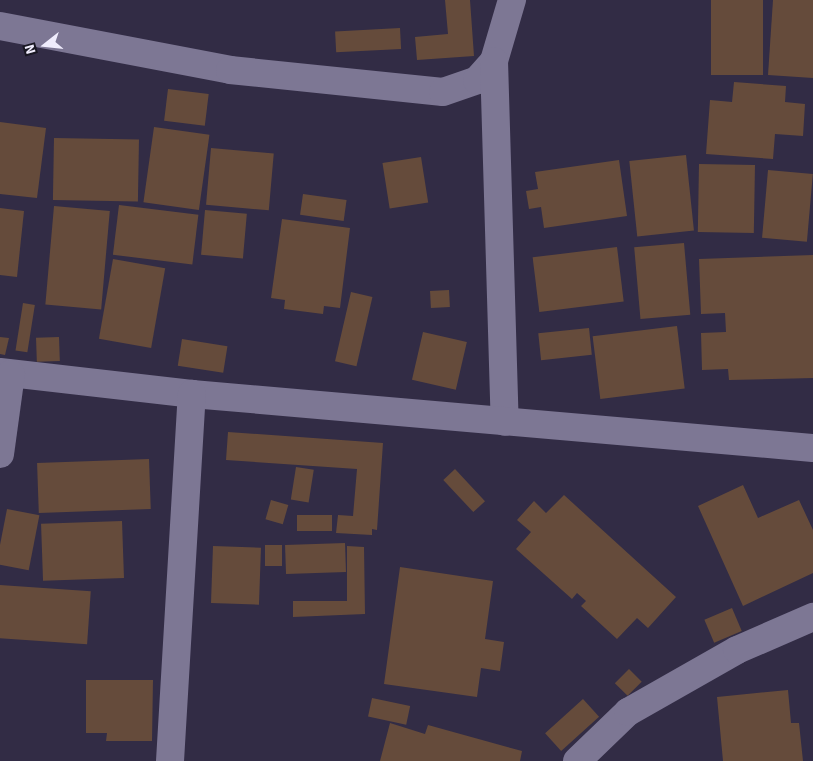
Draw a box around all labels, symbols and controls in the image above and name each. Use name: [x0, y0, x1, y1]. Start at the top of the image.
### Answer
north arrow: [20, 20, 70, 70]
text: N: [20, 42, 41, 56]

